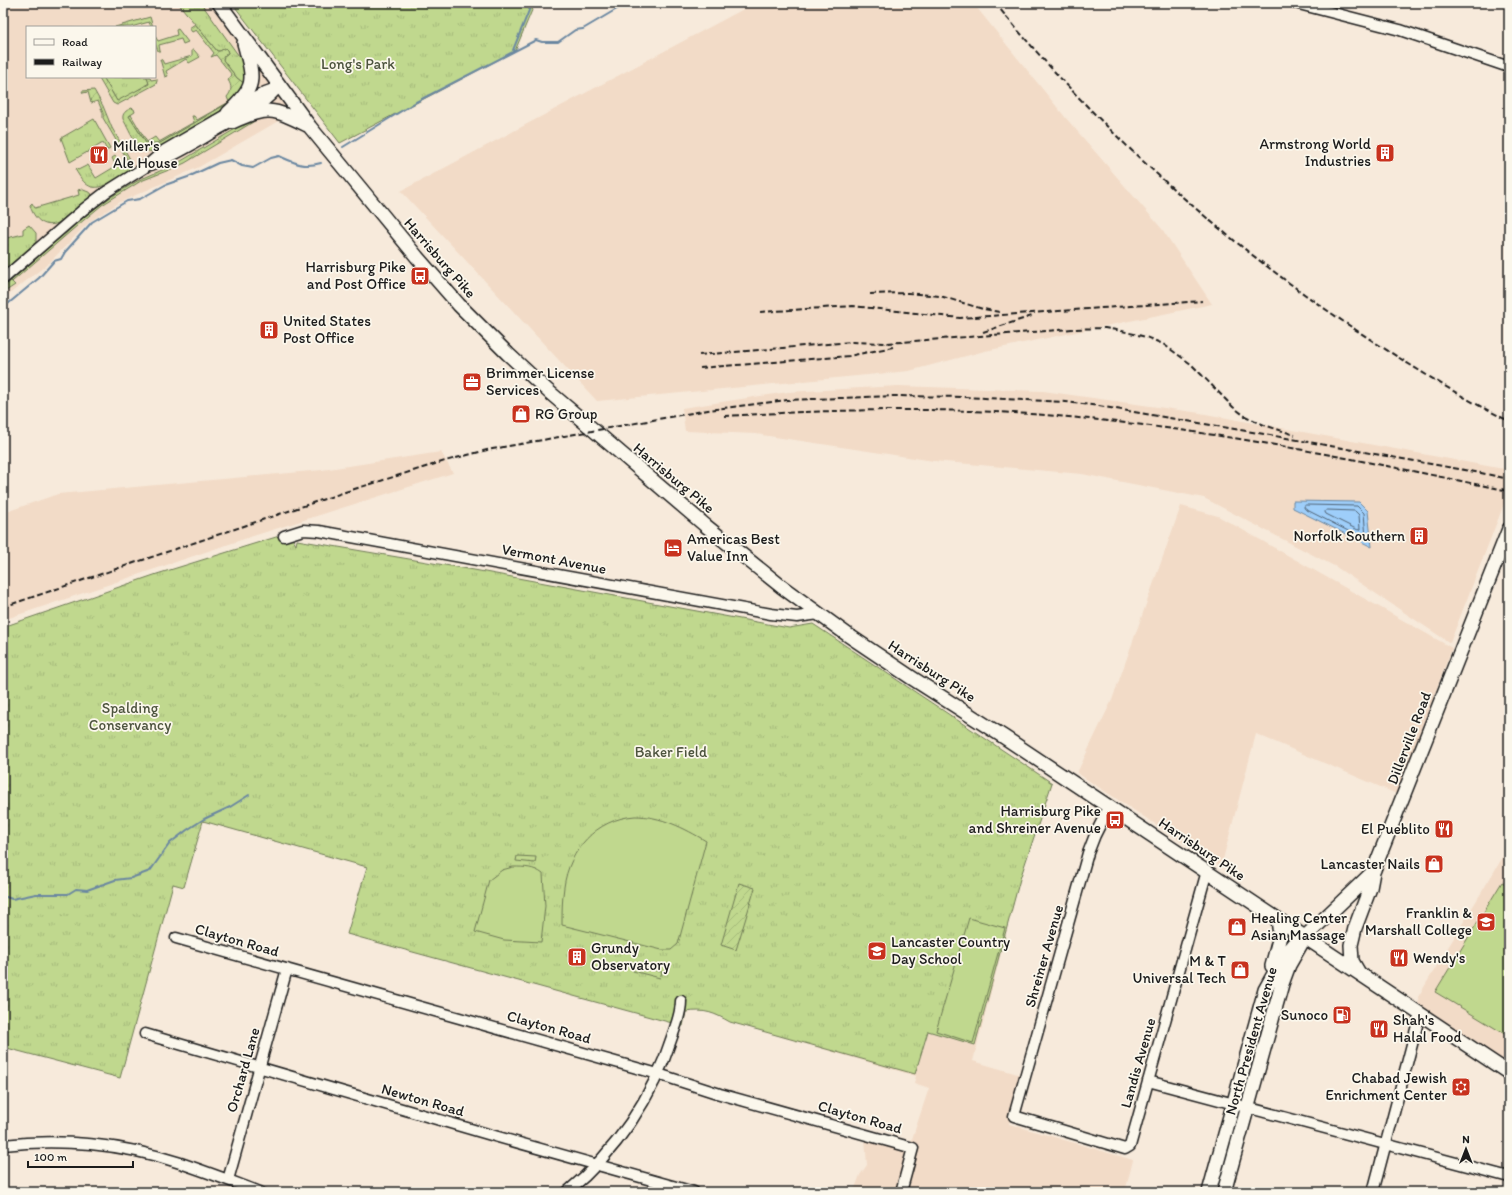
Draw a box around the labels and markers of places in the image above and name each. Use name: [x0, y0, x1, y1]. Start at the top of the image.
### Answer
place label: Armstrong World Industries: [1259, 135, 1372, 170]
place label: Miller's Ale House: [113, 137, 178, 172]
building icon: Armstrong World Industries: [1374, 142, 1396, 164]
restaurant icon: Miller's Ale House: [88, 144, 110, 166]
place label: Harrisburg Pike and Post Office: [305, 258, 406, 293]
bus stop icon: Harrisburg Pike and Post Office: [409, 265, 431, 287]
place label: United States Post Office: [283, 312, 371, 347]
building icon: United States Post Office: [258, 319, 280, 341]
place label: Brimmer License Services: [486, 364, 594, 399]
office icon: Brimmer License Services: [461, 371, 483, 393]
shop icon: RG Group: [510, 403, 532, 425]
place label: RG Group: [535, 405, 597, 423]
building icon: Norfolk Southern: [1408, 525, 1430, 547]
place label: Norfolk Southern: [1294, 527, 1405, 545]
place label: Americas Best Value Inn: [687, 530, 780, 565]
hotel icon: Americas Best Value Inn: [662, 537, 684, 559]
place label: Harrisburg Pike and Shreiner Avenue: [968, 802, 1101, 837]
bus stop icon: Harrisburg Pike and Shreiner Avenue: [1104, 809, 1126, 831]
restaurant icon: El Pueblito: [1433, 818, 1455, 840]
place label: El Pueblito: [1361, 820, 1430, 838]
shop icon: Lancaster Nails: [1423, 853, 1445, 875]
place label: Lancaster Nails: [1321, 855, 1420, 873]
place label: Franklin & Marshall College: [1365, 904, 1472, 939]
place label: Healing Center Asian Massage: [1251, 909, 1347, 944]
school or university icon: Franklin & Marshall College: [1475, 911, 1497, 933]
shop icon: Healing Center Asian Massage: [1226, 916, 1248, 938]
place label: Lancaster Country Day School: [891, 933, 1010, 968]
place label: Grundy Observatory: [591, 939, 670, 974]
school or university icon: Lancaster Country Day School: [866, 940, 888, 962]
building icon: Grundy Observatory: [566, 946, 588, 968]
restaurant icon: Wendy's: [1388, 947, 1410, 969]
place label: Wendy's: [1413, 949, 1466, 967]
place label: M & T Universal Tech: [1132, 952, 1227, 987]
shop icon: M & T Universal Tech: [1229, 959, 1251, 981]
fuel station icon: Sunoco: [1331, 1004, 1353, 1026]
place label: Sunoco: [1281, 1006, 1328, 1024]
place label: Shah's Halal Food: [1393, 1011, 1462, 1046]
restaurant icon: Shah's Halal Food: [1368, 1018, 1390, 1040]
place label: Chabad Jewish Enrichment Center: [1325, 1069, 1447, 1104]
synagogue icon: Chabad Jewish Enrichment Center: [1450, 1076, 1472, 1098]

